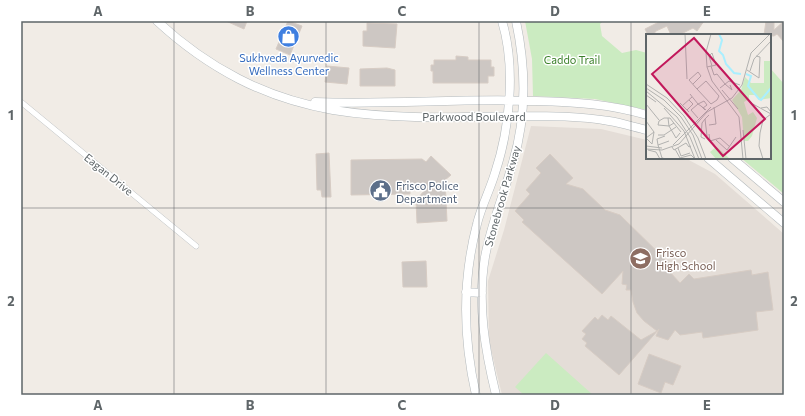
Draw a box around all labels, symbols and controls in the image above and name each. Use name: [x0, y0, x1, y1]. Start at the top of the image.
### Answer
text: A: [93, 3, 103, 19]
text: B: [246, 3, 255, 19]
text: C: [398, 3, 407, 19]
text: D: [550, 3, 560, 19]
text: E: [703, 3, 711, 19]
shop icon: Sukhveda Ayurvedic Wellness Center: [276, 24, 302, 50]
inset map: [646, 34, 771, 159]
place label: Sukhveda Ayurvedic Wellness Center: [239, 51, 339, 77]
park label: Caddo Trail: [544, 53, 600, 66]
text: 1: [8, 107, 14, 123]
text: 1: [791, 107, 797, 123]
street label: Parkwood Boulevard: [422, 110, 526, 123]
street label: Stonebrook Parkway: [481, 144, 523, 248]
street label: Eagan Drive: [82, 150, 136, 198]
public building icon: Frisco Police Department: [368, 178, 394, 204]
place label: Frisco Police Department: [396, 179, 459, 205]
school or university icon: Frisco High School: [627, 245, 653, 271]
place label: Frisco High School: [656, 246, 716, 272]
text: 2: [7, 293, 15, 309]
text: 2: [790, 293, 798, 309]
text: A: [93, 397, 103, 413]
text: B: [246, 397, 255, 413]
text: C: [398, 397, 407, 413]
text: D: [550, 397, 560, 413]
text: E: [703, 397, 711, 413]

